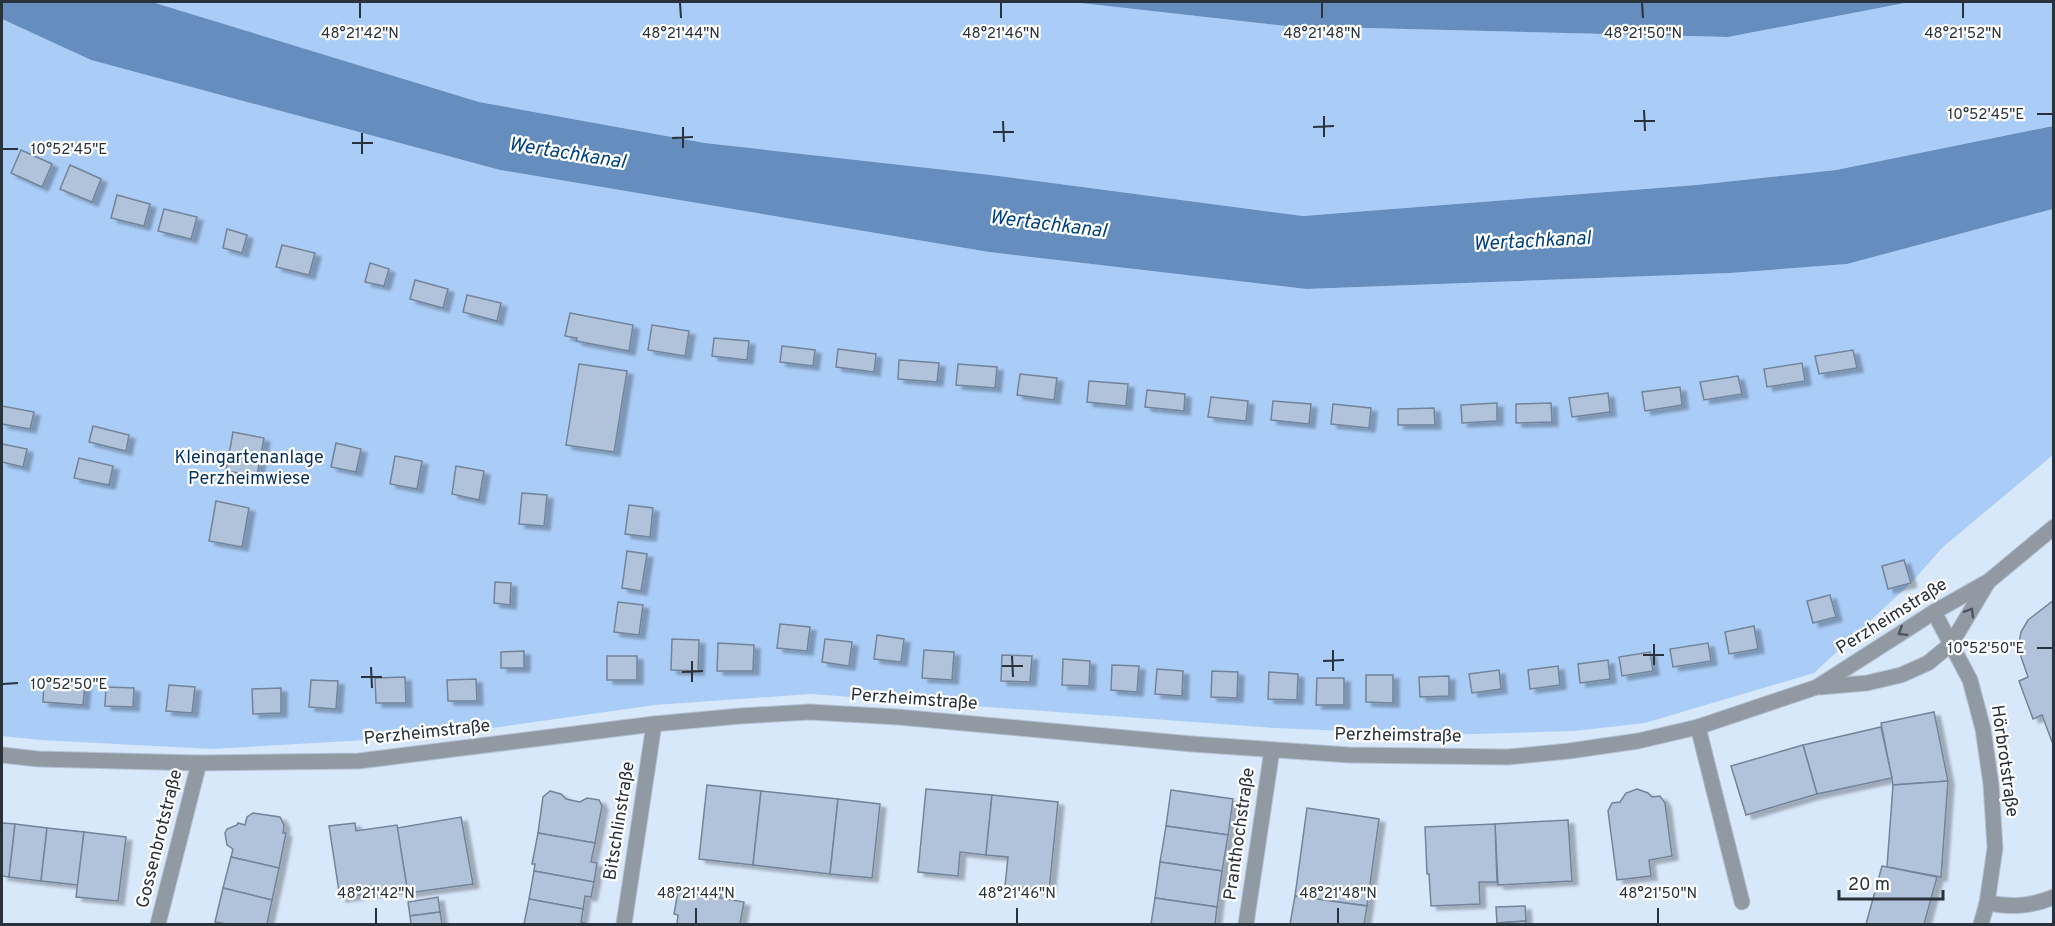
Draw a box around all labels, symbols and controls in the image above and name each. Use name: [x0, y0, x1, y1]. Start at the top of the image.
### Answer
text: 48°21'42"N: [321, 25, 399, 44]
text: 48°21'44"N: [642, 25, 720, 44]
text: 48°21'46"N: [962, 25, 1040, 44]
text: 48°21'48"N: [1283, 25, 1361, 44]
text: 48°21'50"N: [1604, 25, 1682, 44]
text: 48°21'52"N: [1924, 25, 2002, 44]
text: 10°52'45"E: [1948, 106, 2024, 125]
water label: Wertachkanal: [507, 132, 628, 176]
text: 10°52'45"E: [31, 141, 107, 160]
water label: Wertachkanal: [988, 205, 1109, 245]
water label: Wertachkanal: [1472, 226, 1592, 258]
park label: Kleingartenanlage Perzheimwiese: [174, 447, 324, 491]
street label: Perzheimstraße: [1832, 574, 1952, 660]
one-way arrow: [1962, 608, 1974, 618]
one-way arrow: [1898, 625, 1908, 637]
text: 10°52'50"E: [1948, 640, 2024, 659]
text: 10°52'50"E: [31, 676, 107, 695]
street label: Perzheimstraße: [850, 684, 978, 716]
street label: Hörbrotstraße: [1985, 704, 2023, 818]
street label: Perzheimstraße: [363, 715, 491, 751]
street label: Perzheimstraße: [1334, 723, 1462, 749]
street label: Bitschlinstraße: [599, 760, 641, 882]
street label: Pranthochstraße: [1219, 766, 1261, 902]
street label: Gossenbrotstraße: [132, 767, 188, 911]
scale bar: [1839, 863, 1942, 901]
text: 20 m: [1848, 874, 1890, 897]
text: 48°21'42"N: [337, 885, 415, 904]
text: 48°21'44"N: [657, 885, 735, 904]
text: 48°21'46"N: [978, 885, 1056, 904]
text: 48°21'48"N: [1299, 885, 1377, 904]
text: 48°21'50"N: [1619, 885, 1697, 904]

